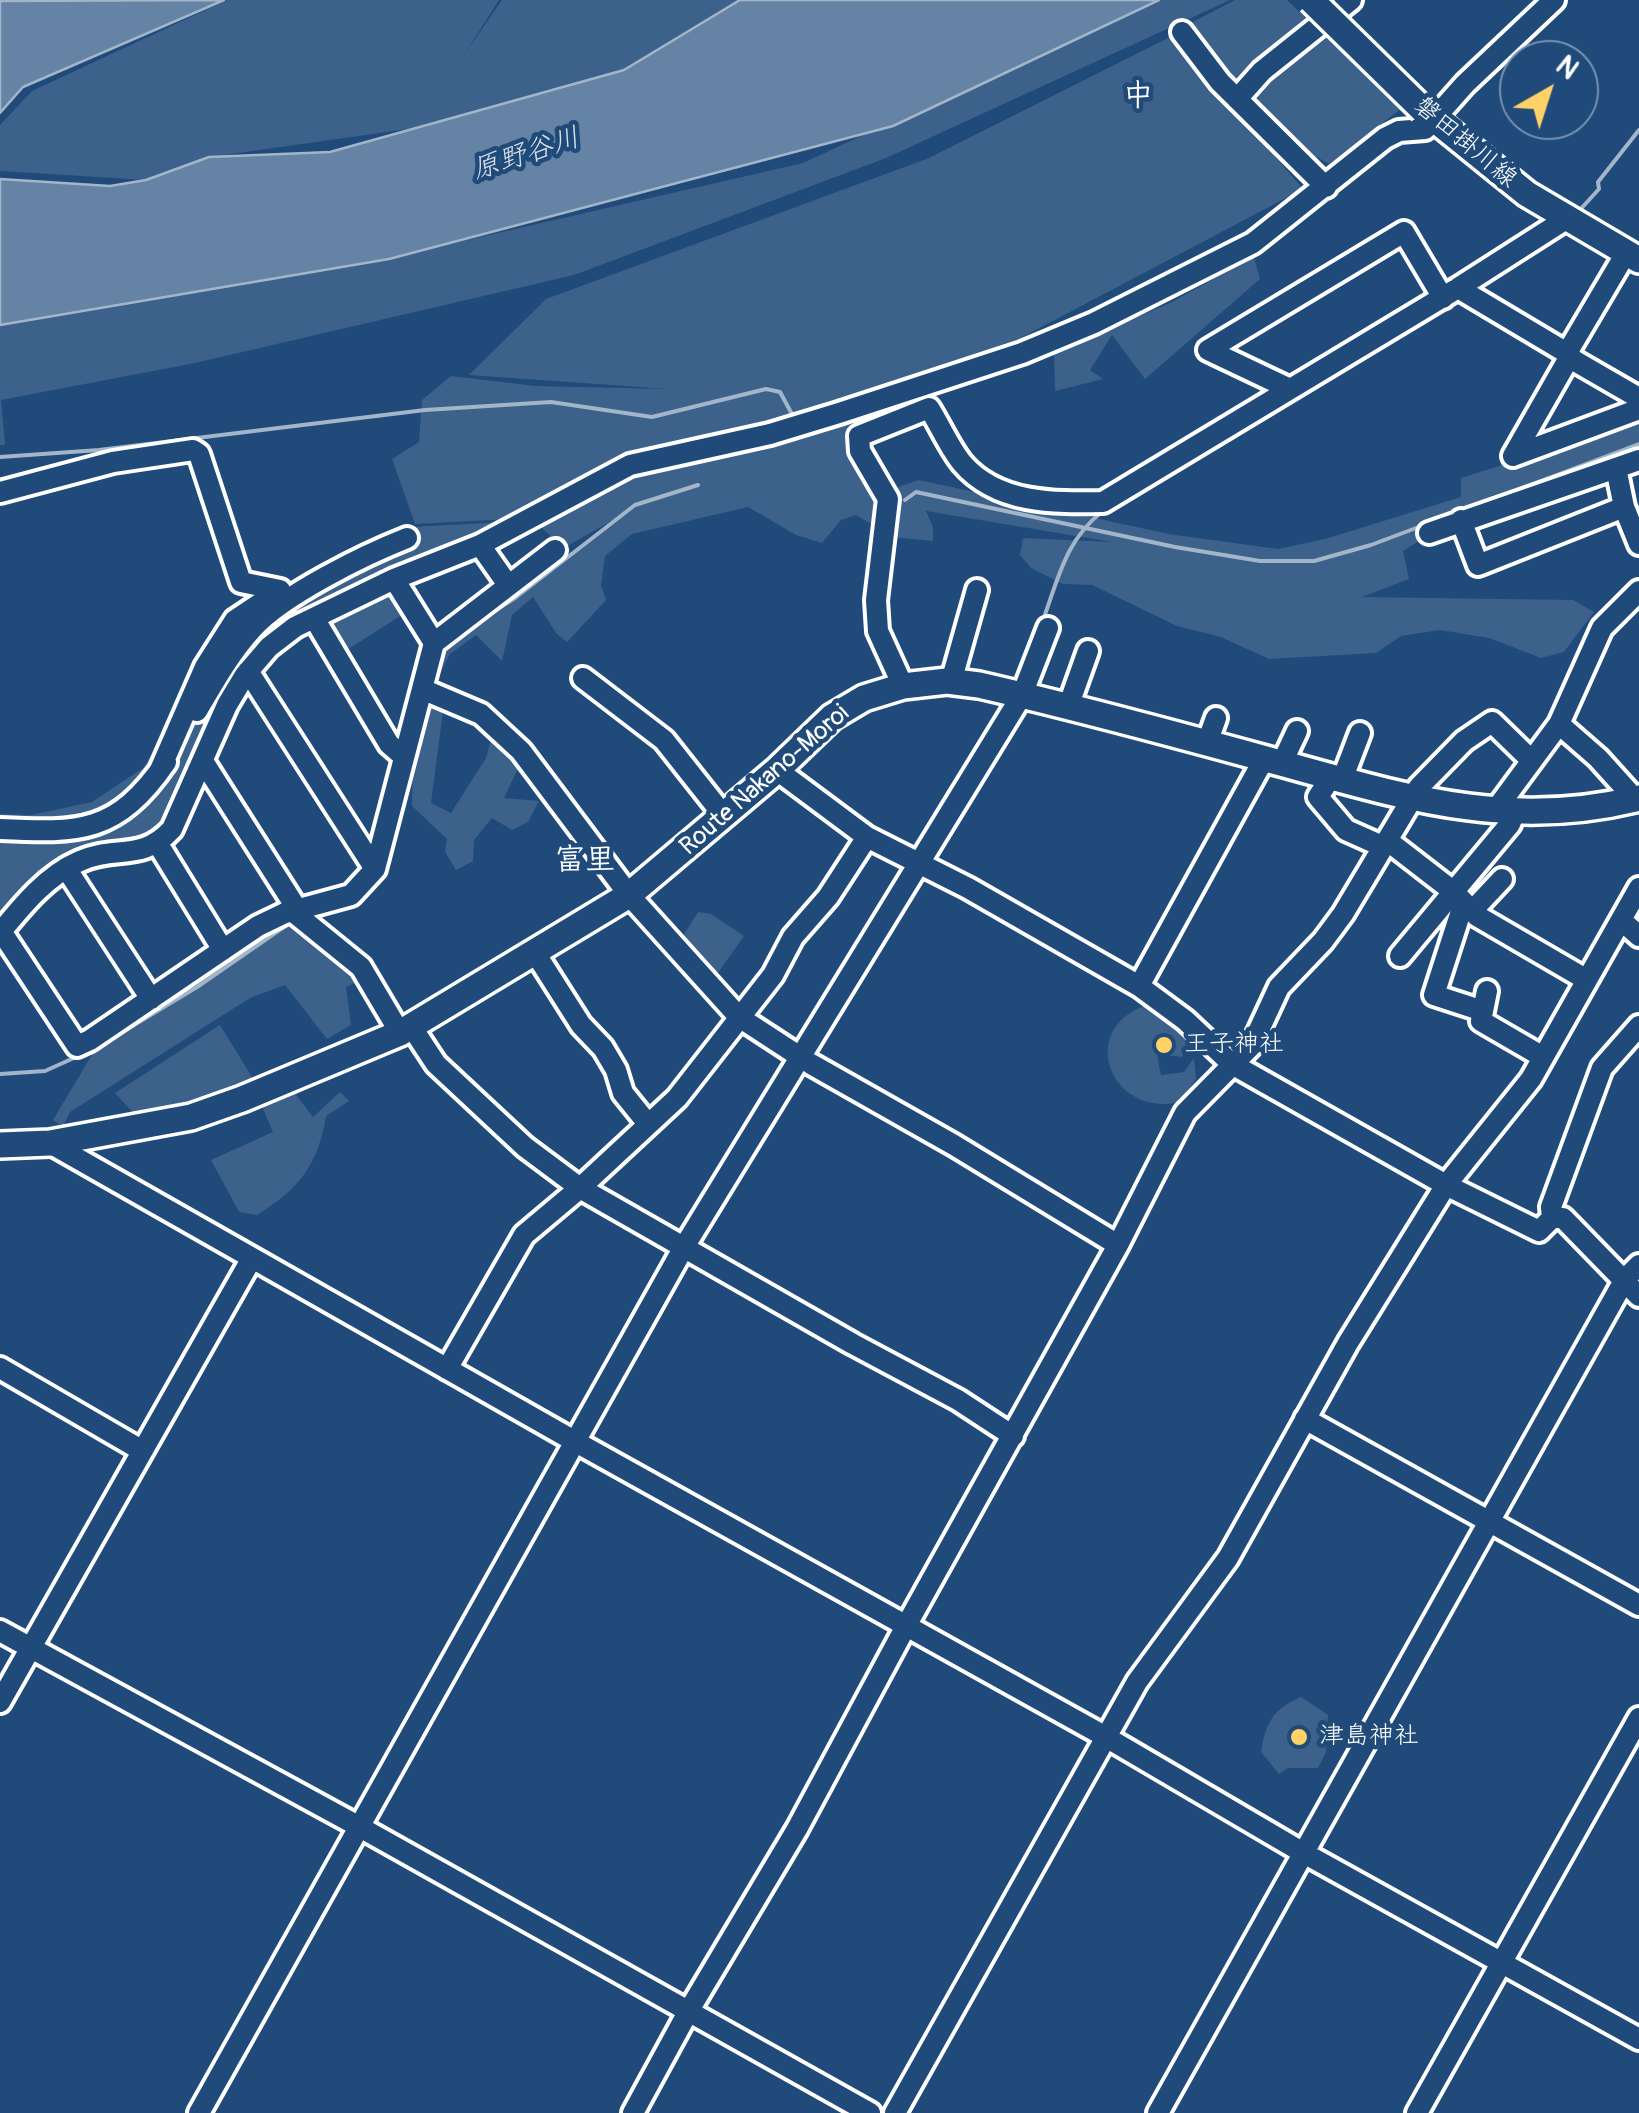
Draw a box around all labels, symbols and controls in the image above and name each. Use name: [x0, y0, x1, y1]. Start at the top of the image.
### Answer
north arrow: [1499, 40, 1599, 140]
text: N: [1549, 48, 1585, 87]
district label: 中: [1123, 79, 1153, 115]
street label: 磐田掛川線: [1407, 91, 1523, 195]
water label: 原野谷川: [468, 122, 584, 188]
street label: Route Nakano-Moroi: [674, 699, 856, 863]
district label: 富里: [555, 843, 615, 879]
place label: 王子神社: [1184, 1030, 1284, 1060]
marker: 王子神社: [1153, 1034, 1175, 1056]
place label: 津島神社: [1319, 1722, 1419, 1752]
marker: 津島神社: [1288, 1726, 1310, 1748]

